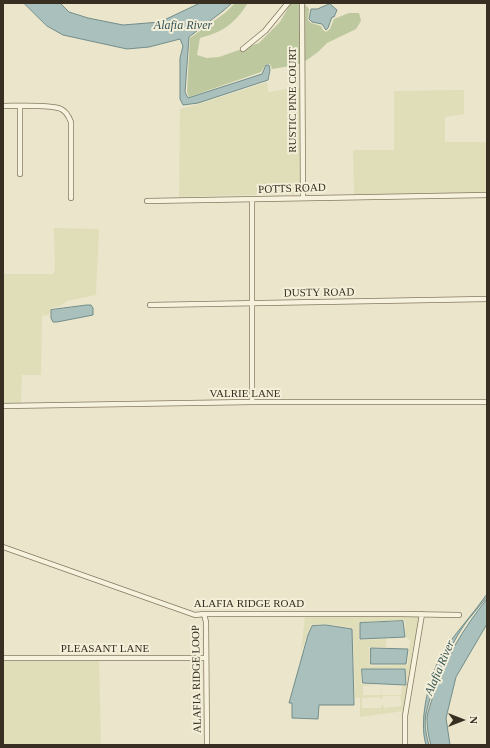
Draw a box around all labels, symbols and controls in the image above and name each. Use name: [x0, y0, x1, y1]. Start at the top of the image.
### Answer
water label: Alafia River: [154, 19, 212, 33]
street label: RUSTIC PINE COURT: [286, 47, 300, 153]
street label: POTTS ROAD: [258, 181, 326, 197]
street label: DUSTY ROAD: [284, 286, 354, 300]
street label: VALRIE LANE: [210, 387, 280, 401]
street label: ALAFIA RIDGE ROAD: [194, 597, 304, 611]
street label: ALAFIA RIDGE LOOP: [189, 625, 205, 733]
water label: Alafia River: [422, 638, 458, 698]
street label: PLEASANT LANE: [61, 642, 149, 656]
north arrow: [442, 700, 482, 740]
text: N: [468, 716, 480, 724]

